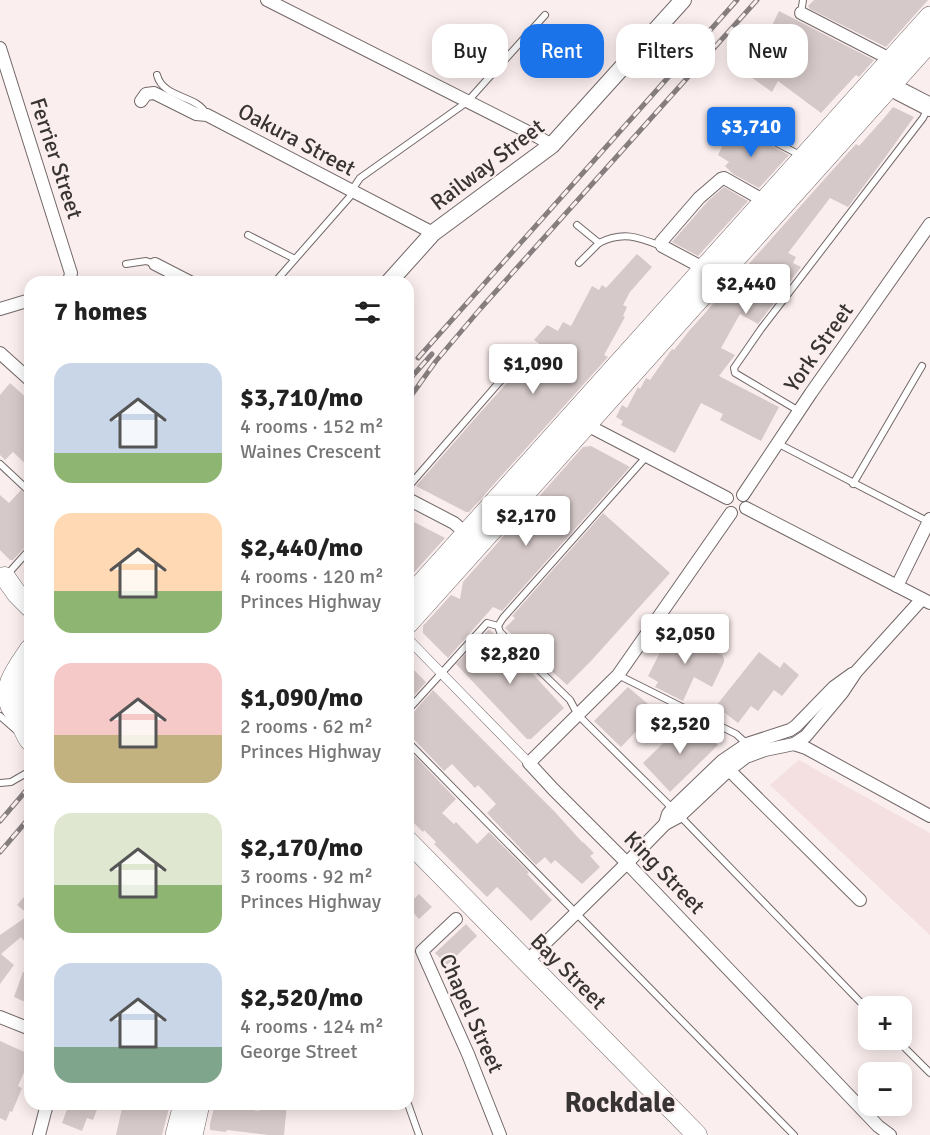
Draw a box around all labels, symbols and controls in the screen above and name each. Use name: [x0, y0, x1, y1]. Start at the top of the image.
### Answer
chip: Buy: [432, 24, 508, 78]
chip: Rent: [520, 24, 604, 78]
chip: Filters: [616, 24, 715, 78]
chip: New: [727, 24, 808, 78]
street label: Ferrier Street: [24, 94, 89, 222]
street label: Oakura Street: [233, 97, 360, 182]
pin: $3,710: [702, 107, 800, 158]
street label: Railway Street: [425, 113, 550, 216]
text: $3,710: [721, 114, 781, 139]
pin: $2,440: [697, 264, 795, 315]
text: $2,440: [716, 271, 776, 296]
text: 7 homes: [54, 296, 147, 328]
icon: filters: [351, 296, 384, 329]
street label: York Street: [778, 297, 859, 397]
pin: $1,090: [484, 344, 582, 395]
text: $1,090: [503, 351, 563, 376]
text: $3,710/mo: [240, 382, 363, 414]
icon: home: [102, 387, 174, 459]
text: 4 rooms · 152 m²: [240, 414, 384, 439]
text: Waines Crescent: [240, 439, 381, 464]
pin: $2,170: [477, 496, 575, 547]
text: $2,170: [496, 503, 556, 528]
text: $2,440/mo: [240, 532, 363, 564]
icon: home: [102, 537, 174, 609]
text: 4 rooms · 120 m²: [240, 564, 384, 589]
text: Princes Highway: [240, 589, 381, 614]
pin: $2,050: [636, 614, 734, 665]
text: $2,050: [655, 621, 715, 646]
pin: $2,820: [461, 634, 559, 685]
text: $2,820: [480, 641, 540, 666]
text: $1,090/mo: [240, 682, 363, 714]
icon: home: [102, 687, 174, 759]
pin: $2,520: [631, 704, 729, 755]
text: $2,520: [650, 711, 710, 736]
text: 2 rooms · 62 m²: [240, 714, 373, 739]
text: Princes Highway: [240, 739, 381, 764]
street label: King Street: [619, 825, 711, 920]
text: $2,170/mo: [240, 832, 363, 864]
icon: home: [102, 837, 174, 909]
text: 3 rooms · 92 m²: [240, 864, 373, 889]
text: Princes Highway: [240, 889, 381, 914]
street label: Bay Street: [525, 928, 613, 1015]
street label: Chapel Street: [433, 949, 510, 1077]
text: $2,520/mo: [240, 982, 363, 1014]
icon: home: [102, 987, 174, 1059]
map controls: [858, 996, 912, 1116]
button: +: [858, 996, 912, 1050]
text: 4 rooms · 124 m²: [240, 1014, 384, 1039]
text: George Street: [240, 1039, 358, 1064]
button: −: [858, 1062, 912, 1116]
district label: Rockdale: [565, 1086, 675, 1120]

